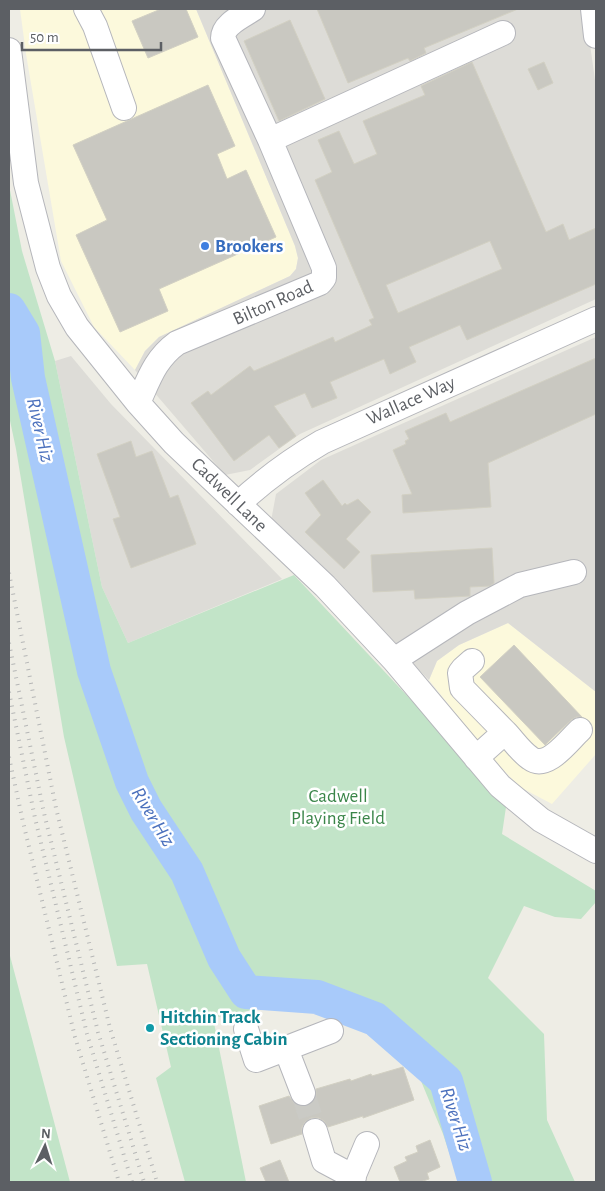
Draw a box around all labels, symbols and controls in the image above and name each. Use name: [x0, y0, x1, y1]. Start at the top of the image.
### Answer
scale bar: [22, 20, 161, 52]
text: 50 m: [30, 30, 59, 45]
place label: Brookers: [215, 237, 283, 256]
marker: Brookers: [199, 240, 211, 252]
street label: Bilton Road: [230, 277, 316, 329]
street label: Wallace Way: [364, 373, 458, 429]
water label: River Hiz: [23, 396, 57, 464]
street label: Cadwell Lane: [187, 454, 271, 536]
water label: River Hiz: [128, 784, 178, 850]
park label: Cadwell Playing Field: [291, 787, 385, 828]
place label: Hitchin Track Sectioning Cabin: [160, 1008, 287, 1049]
marker: Hitchin Track Sectioning Cabin: [144, 1022, 156, 1034]
water label: River Hiz: [436, 1085, 476, 1153]
north arrow: [20, 1121, 70, 1171]
text: N: [40, 1127, 51, 1141]

